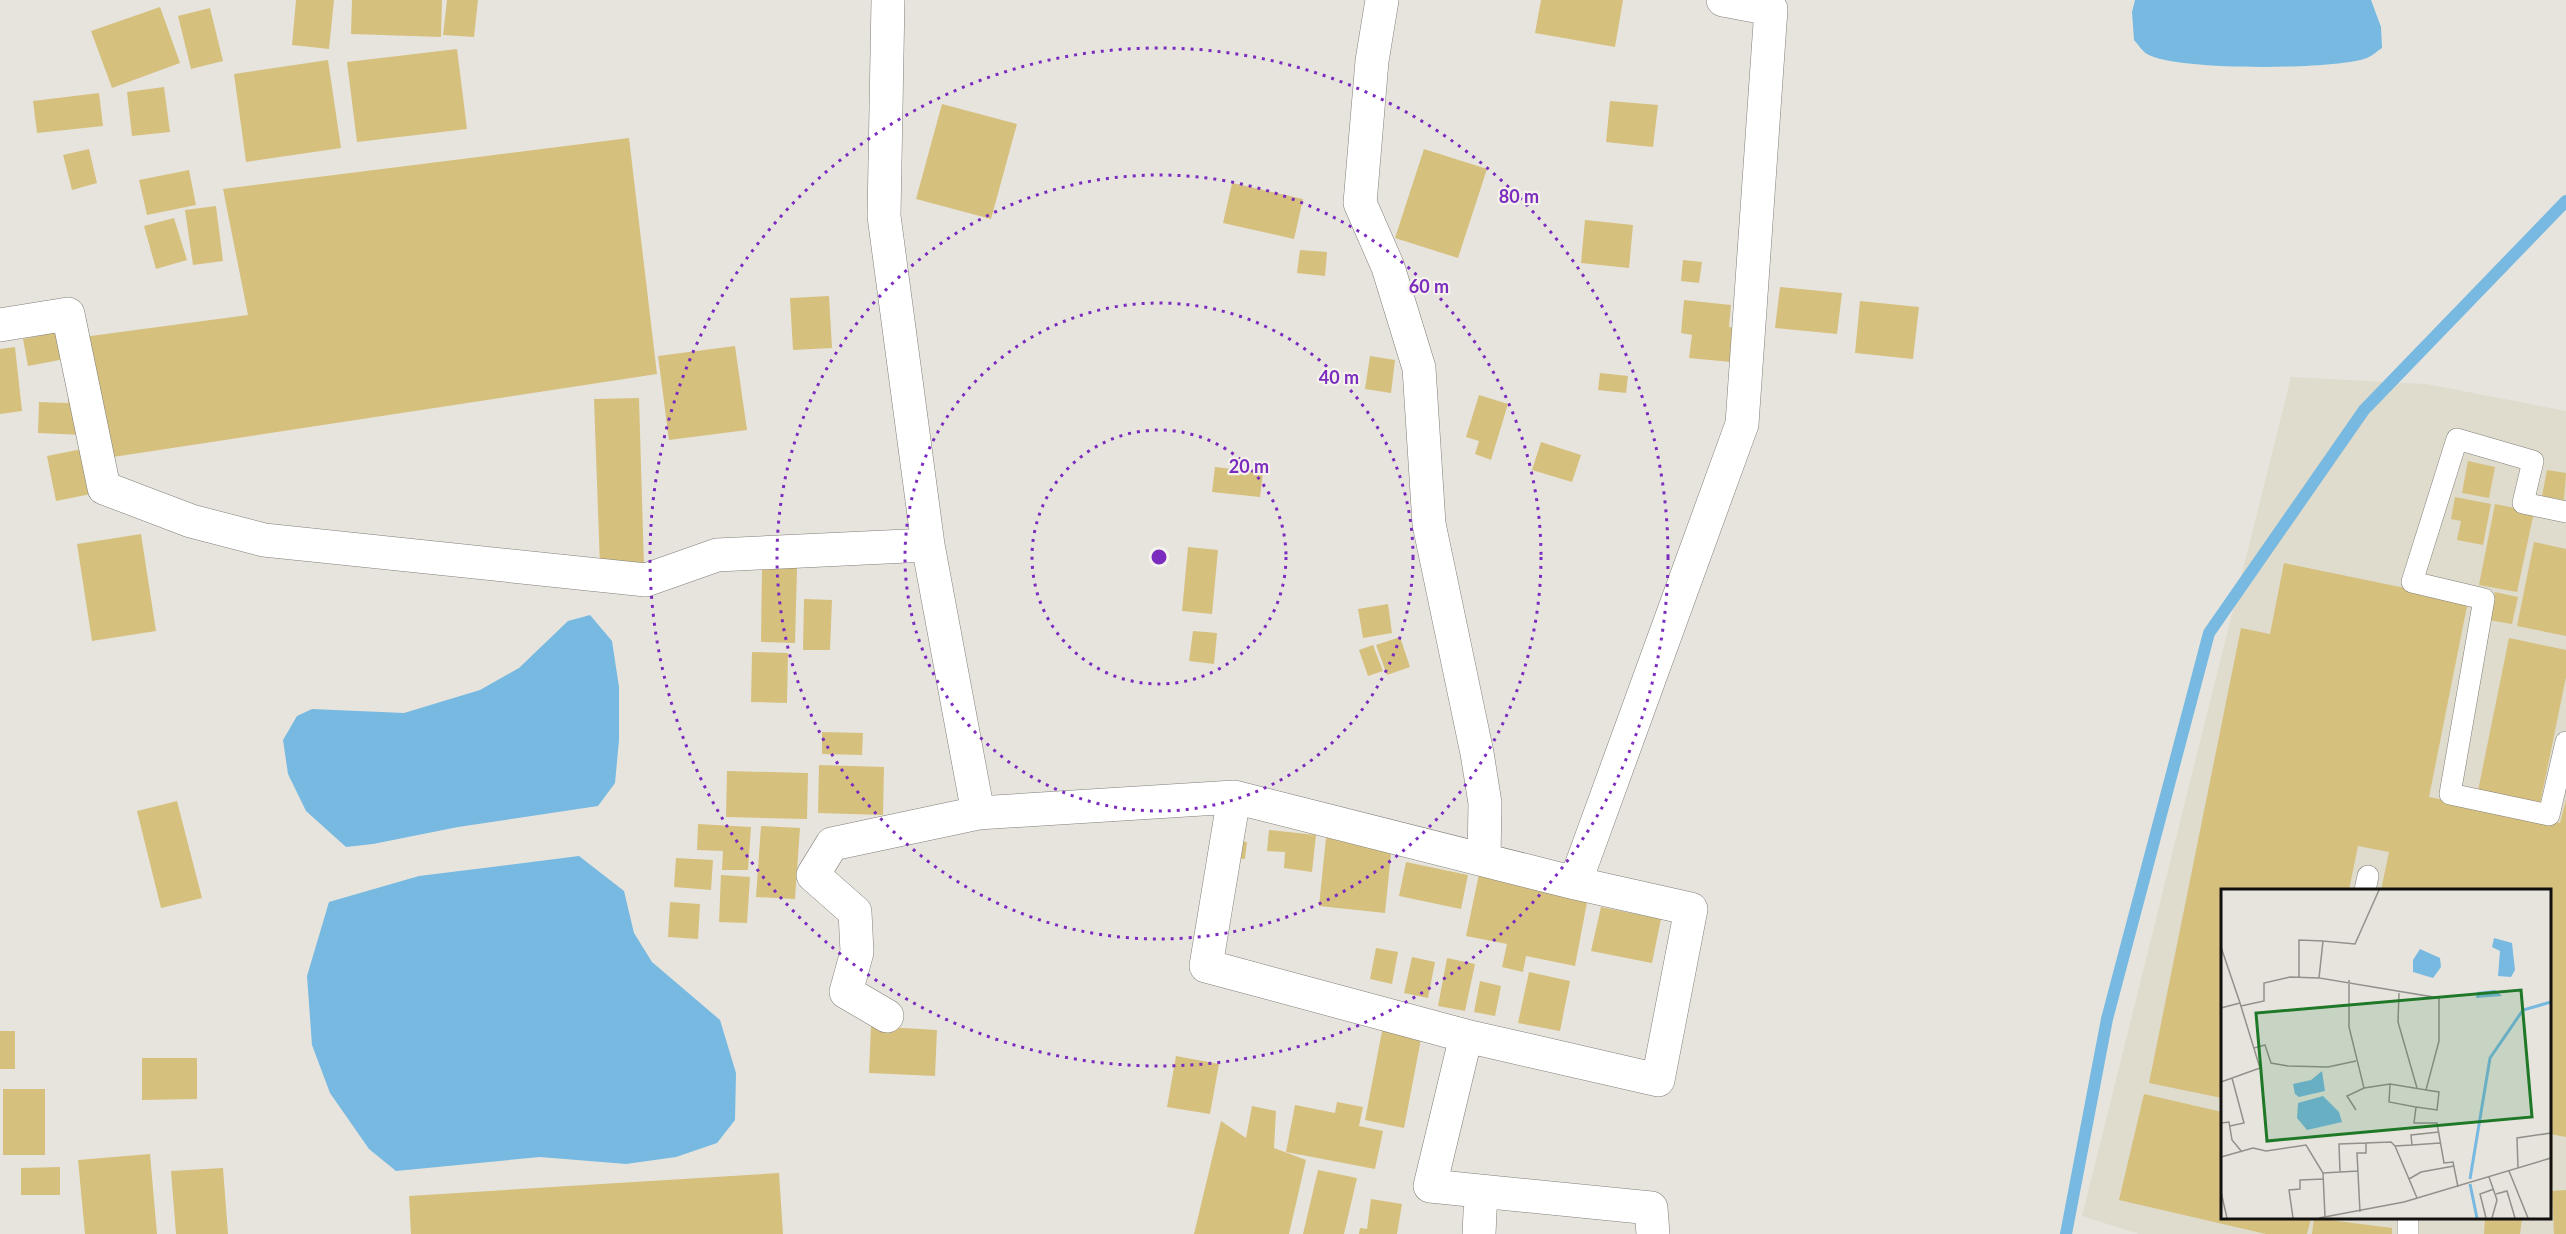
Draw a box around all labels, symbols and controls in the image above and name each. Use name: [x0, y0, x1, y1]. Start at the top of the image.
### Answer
text: 80 m: [1499, 185, 1539, 207]
text: 60 m: [1409, 275, 1449, 297]
text: 40 m: [1319, 366, 1359, 388]
text: 20 m: [1229, 455, 1269, 477]
centre of rings: [1149, 547, 1169, 567]
inset map: [2221, 889, 2551, 1219]

